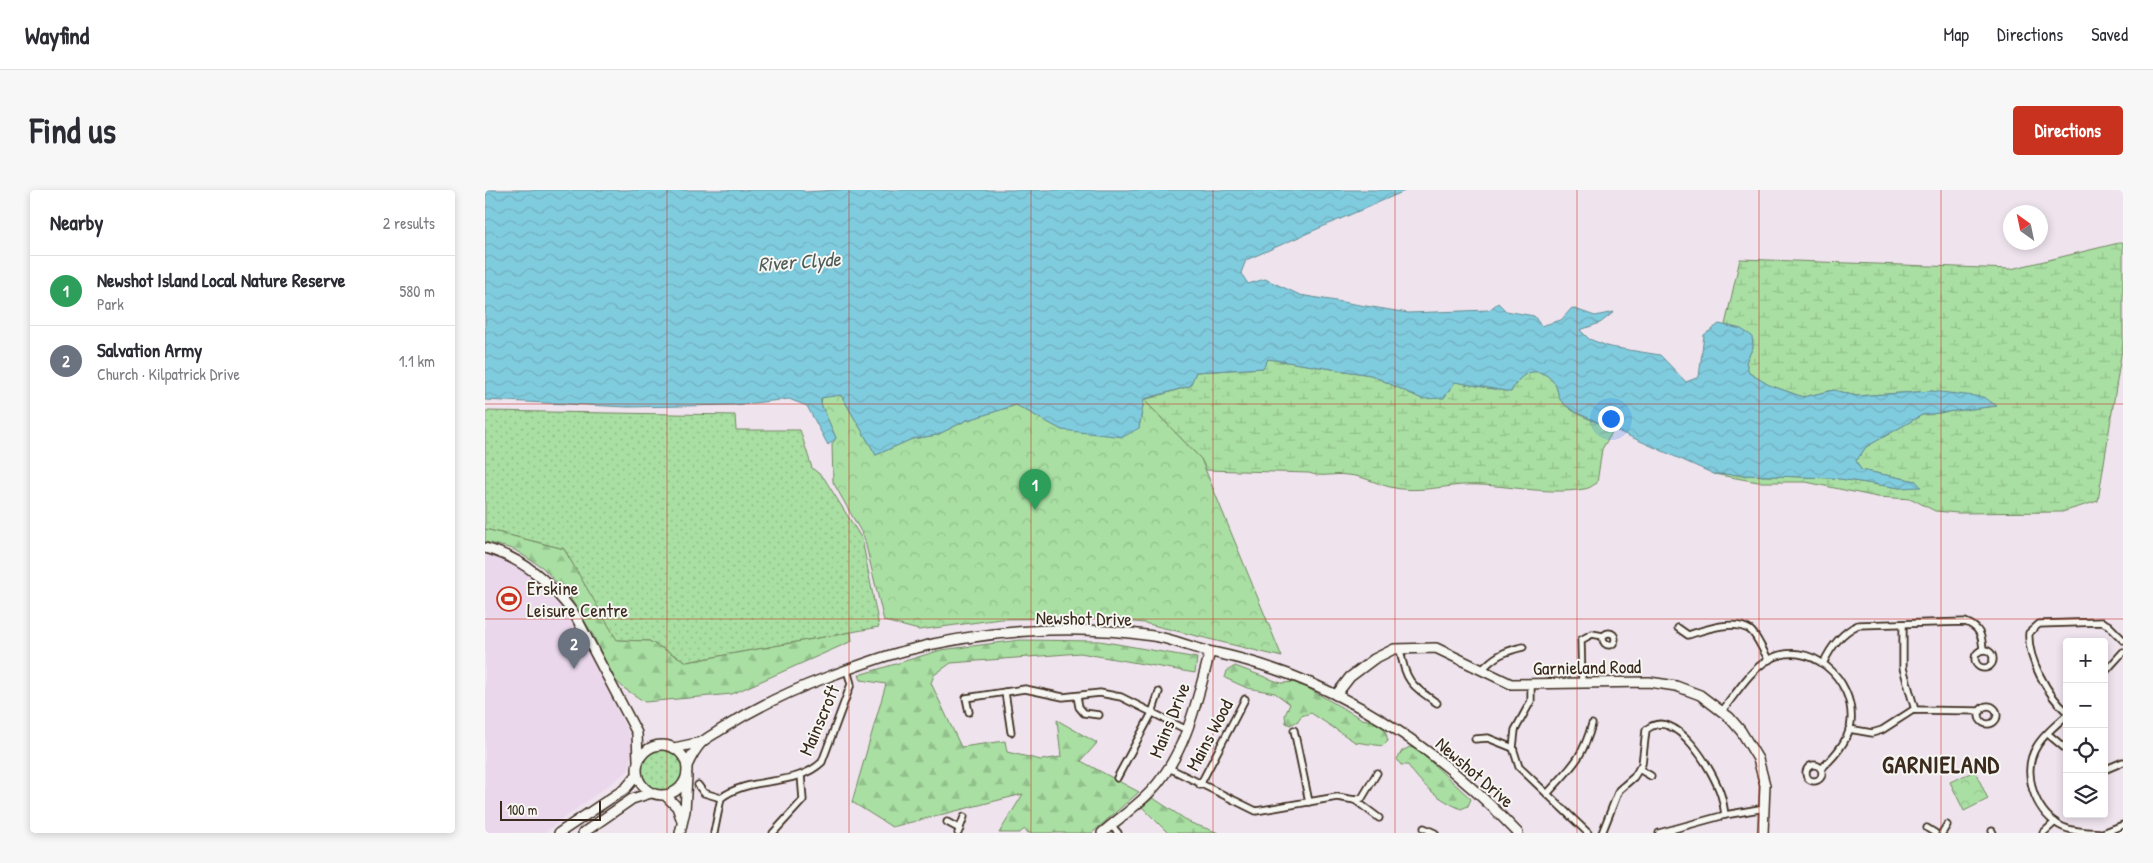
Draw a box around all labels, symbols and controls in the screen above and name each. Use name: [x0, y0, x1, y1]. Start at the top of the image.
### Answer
text: Wayfind: [25, 19, 89, 51]
text: Map: [1944, 22, 1969, 47]
text: Directions: [1997, 22, 2063, 47]
text: Saved: [2091, 22, 2128, 47]
button: Directions: [2013, 106, 2123, 155]
text: Find us: [30, 107, 116, 154]
north arrow: [2003, 205, 2048, 250]
text: Nearby: [50, 208, 103, 237]
text: 2 results: [383, 212, 435, 234]
water label: River Clyde: [757, 245, 842, 278]
text: Newshot Island Local Nature Reserve: [97, 267, 345, 293]
text: 1: [63, 280, 69, 302]
text: 580 m: [400, 280, 435, 302]
text: Park: [97, 293, 124, 315]
text: Salvation Army: [97, 337, 202, 363]
text: 2: [62, 350, 70, 372]
text: 1.1 km: [399, 350, 435, 372]
text: Church · Kilpatrick Drive: [97, 363, 240, 385]
your location: [1598, 406, 1624, 432]
pin: 1: [1019, 469, 1051, 510]
place label: Erskine Leisure Centre: [527, 575, 628, 623]
sports icon: Erskine Leisure Centre: [496, 586, 522, 612]
street label: Newshot Drive: [1036, 604, 1133, 632]
pin: 2: [558, 628, 590, 669]
map controls: [2063, 638, 2108, 818]
button: +: [2063, 638, 2108, 683]
street label: Garnieland Road: [1533, 653, 1642, 681]
street label: Mains Drive: [1142, 678, 1196, 762]
street label: Mainscroft: [792, 680, 846, 759]
button: −: [2063, 683, 2108, 728]
street label: Mains Wood: [1179, 694, 1239, 775]
button: locate: [2063, 728, 2108, 773]
street label: Newshot Drive: [1430, 731, 1520, 814]
district label: GARNIELAND: [1882, 748, 2000, 780]
button: layers: [2063, 773, 2108, 818]
scale bar: [500, 798, 601, 821]
text: 100 m: [507, 800, 537, 819]

